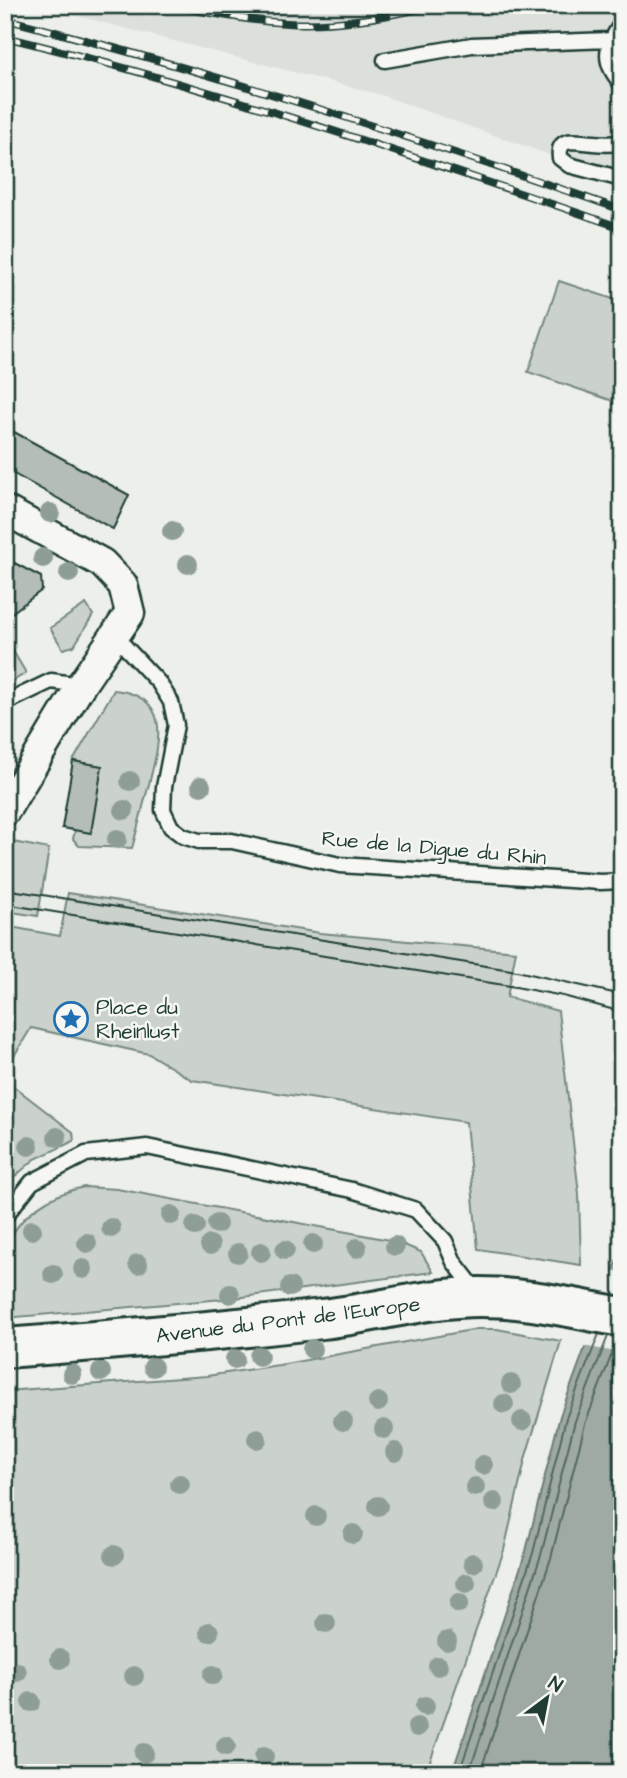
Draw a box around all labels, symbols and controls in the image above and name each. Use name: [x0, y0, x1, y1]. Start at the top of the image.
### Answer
street label: Rue de la Digue du Rhin: [320, 824, 547, 874]
place label: Place du Rheinlust: [96, 993, 180, 1046]
place icon: Place du Rheinlust: [52, 1000, 90, 1038]
street label: Avenue du Pont de l'Europe: [154, 1289, 422, 1352]
north arrow: [512, 1662, 582, 1732]
text: N: [543, 1670, 567, 1700]

